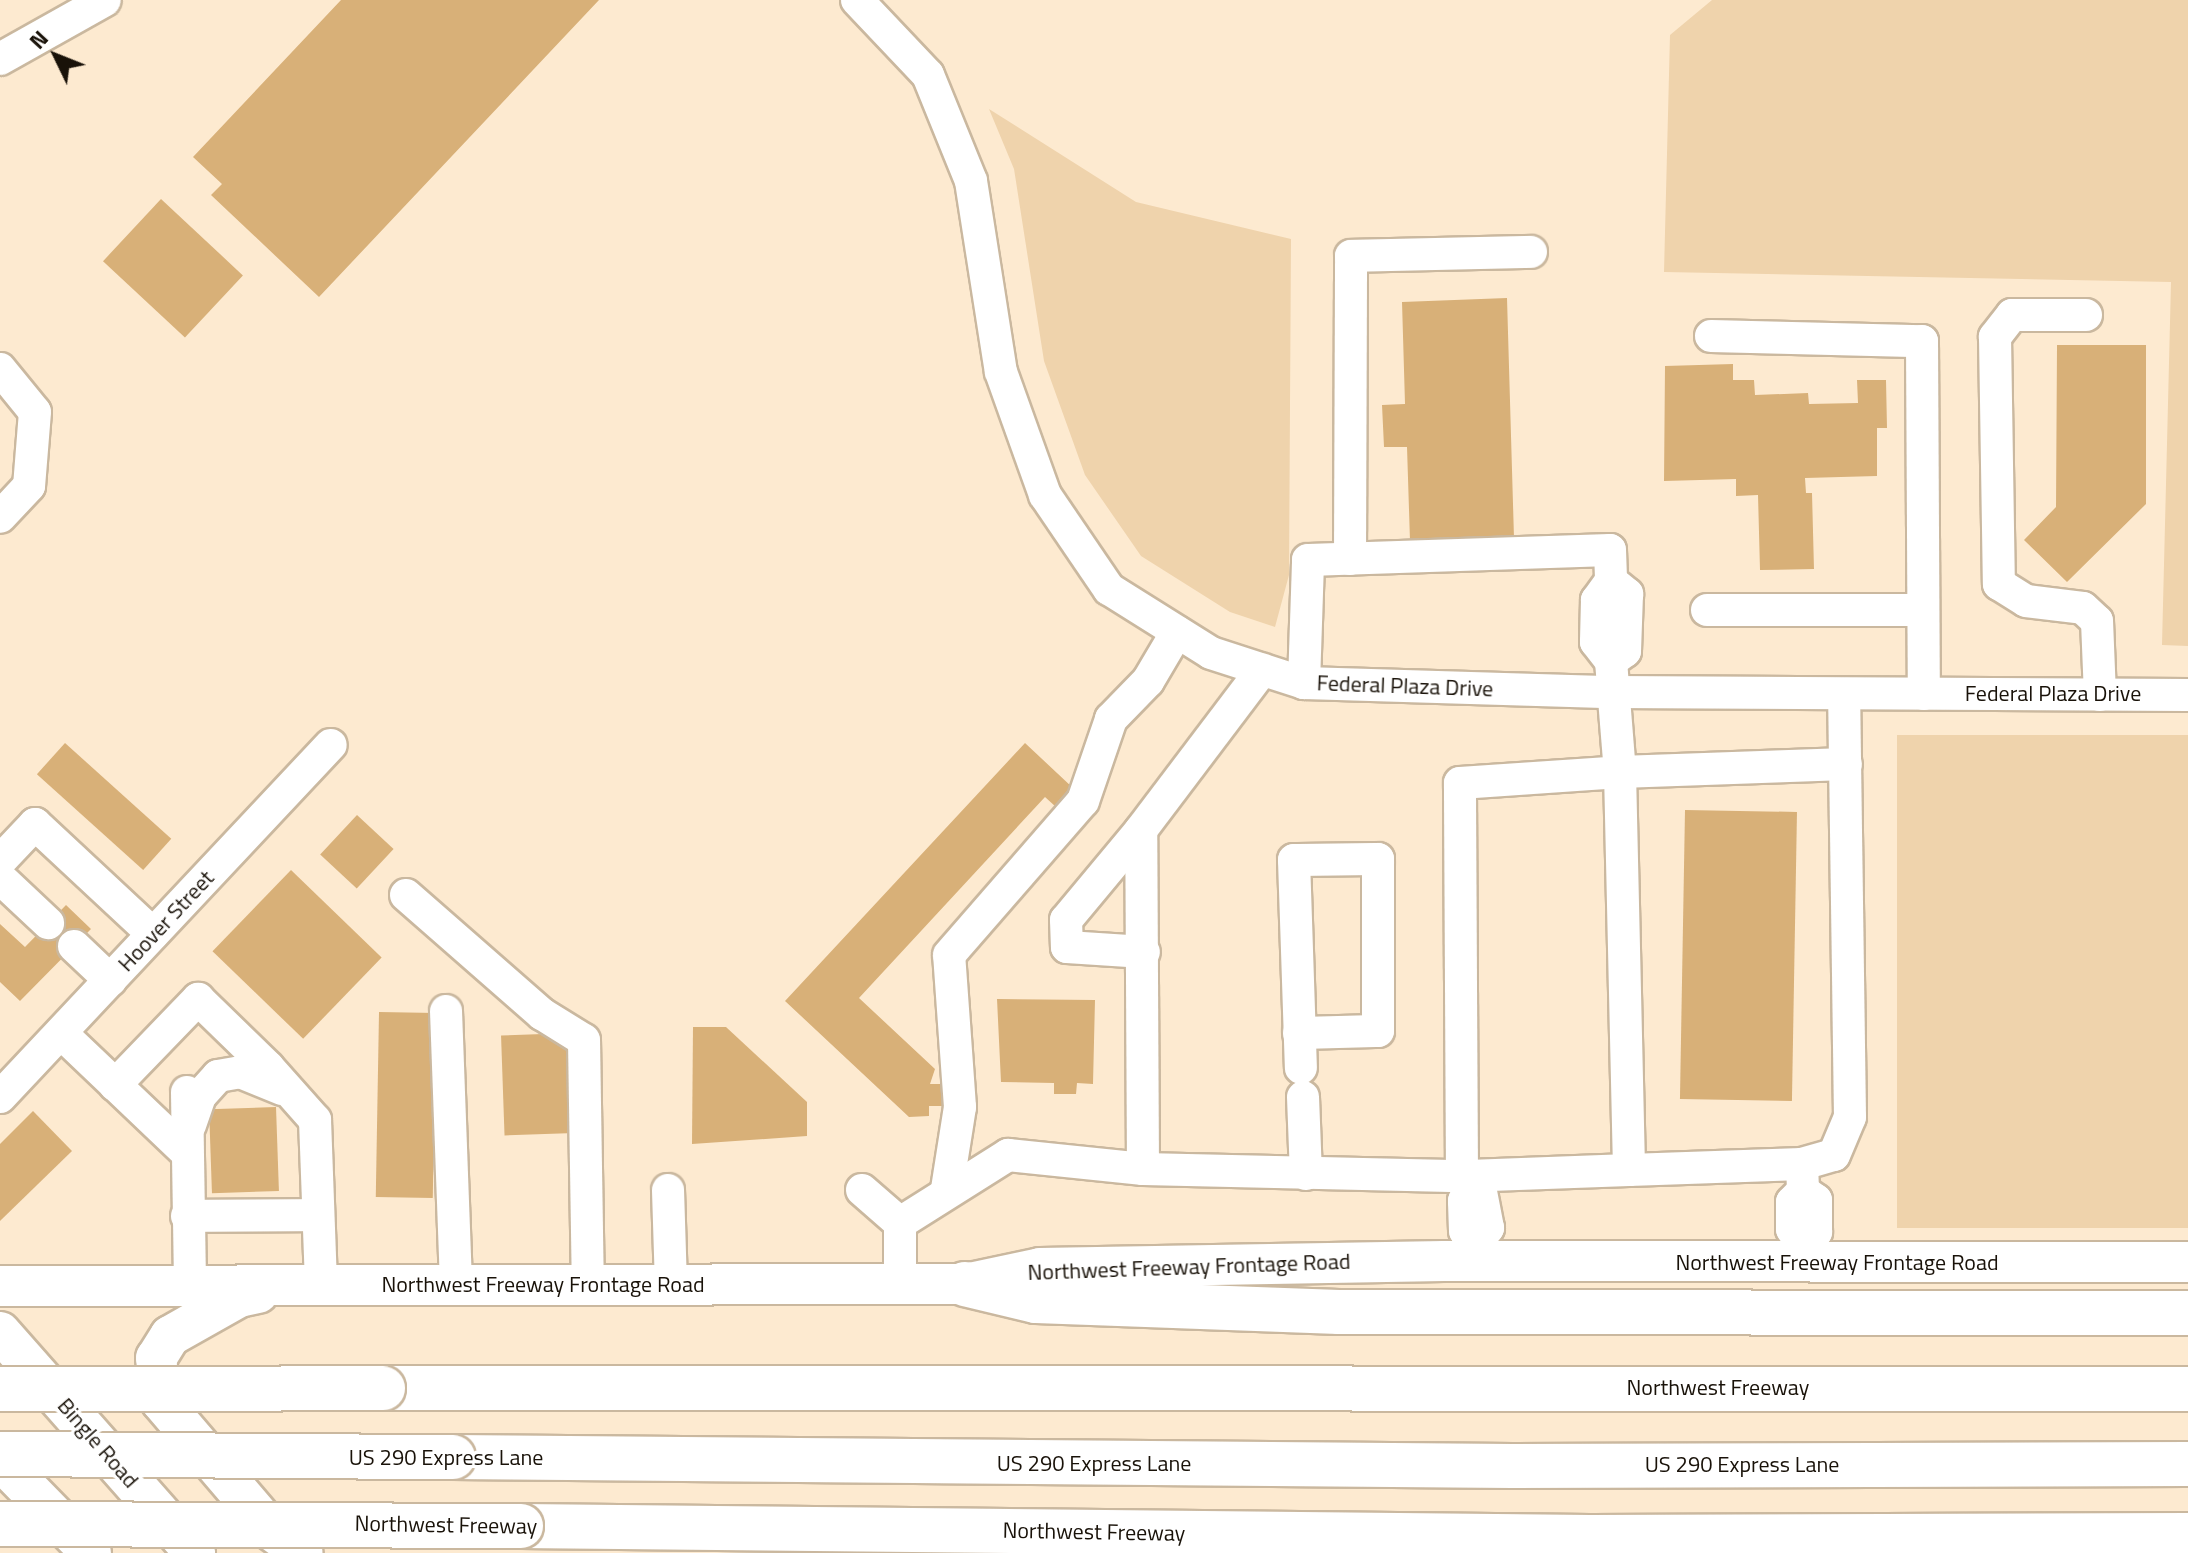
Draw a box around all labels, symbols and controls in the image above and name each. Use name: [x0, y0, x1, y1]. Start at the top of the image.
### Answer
north arrow: [16, 16, 96, 96]
text: N: [21, 22, 56, 57]
street label: Federal Plaza Drive: [1316, 670, 1494, 702]
street label: Federal Plaza Drive: [1965, 681, 2141, 707]
street label: Hoover Street: [113, 865, 219, 977]
street label: Northwest Freeway Frontage Road: [1027, 1248, 1351, 1286]
street label: Northwest Freeway Frontage Road: [1675, 1250, 1999, 1276]
street label: Northwest Freeway Frontage Road: [381, 1272, 705, 1298]
street label: Northwest Freeway: [1627, 1375, 1809, 1401]
street label: Bingle Road: [52, 1393, 144, 1493]
street label: US 290 Express Lane: [349, 1445, 543, 1471]
street label: US 290 Express Lane: [997, 1451, 1191, 1477]
street label: US 290 Express Lane: [1645, 1452, 1839, 1478]
street label: Northwest Freeway: [354, 1510, 538, 1540]
street label: Northwest Freeway: [1002, 1517, 1186, 1547]

